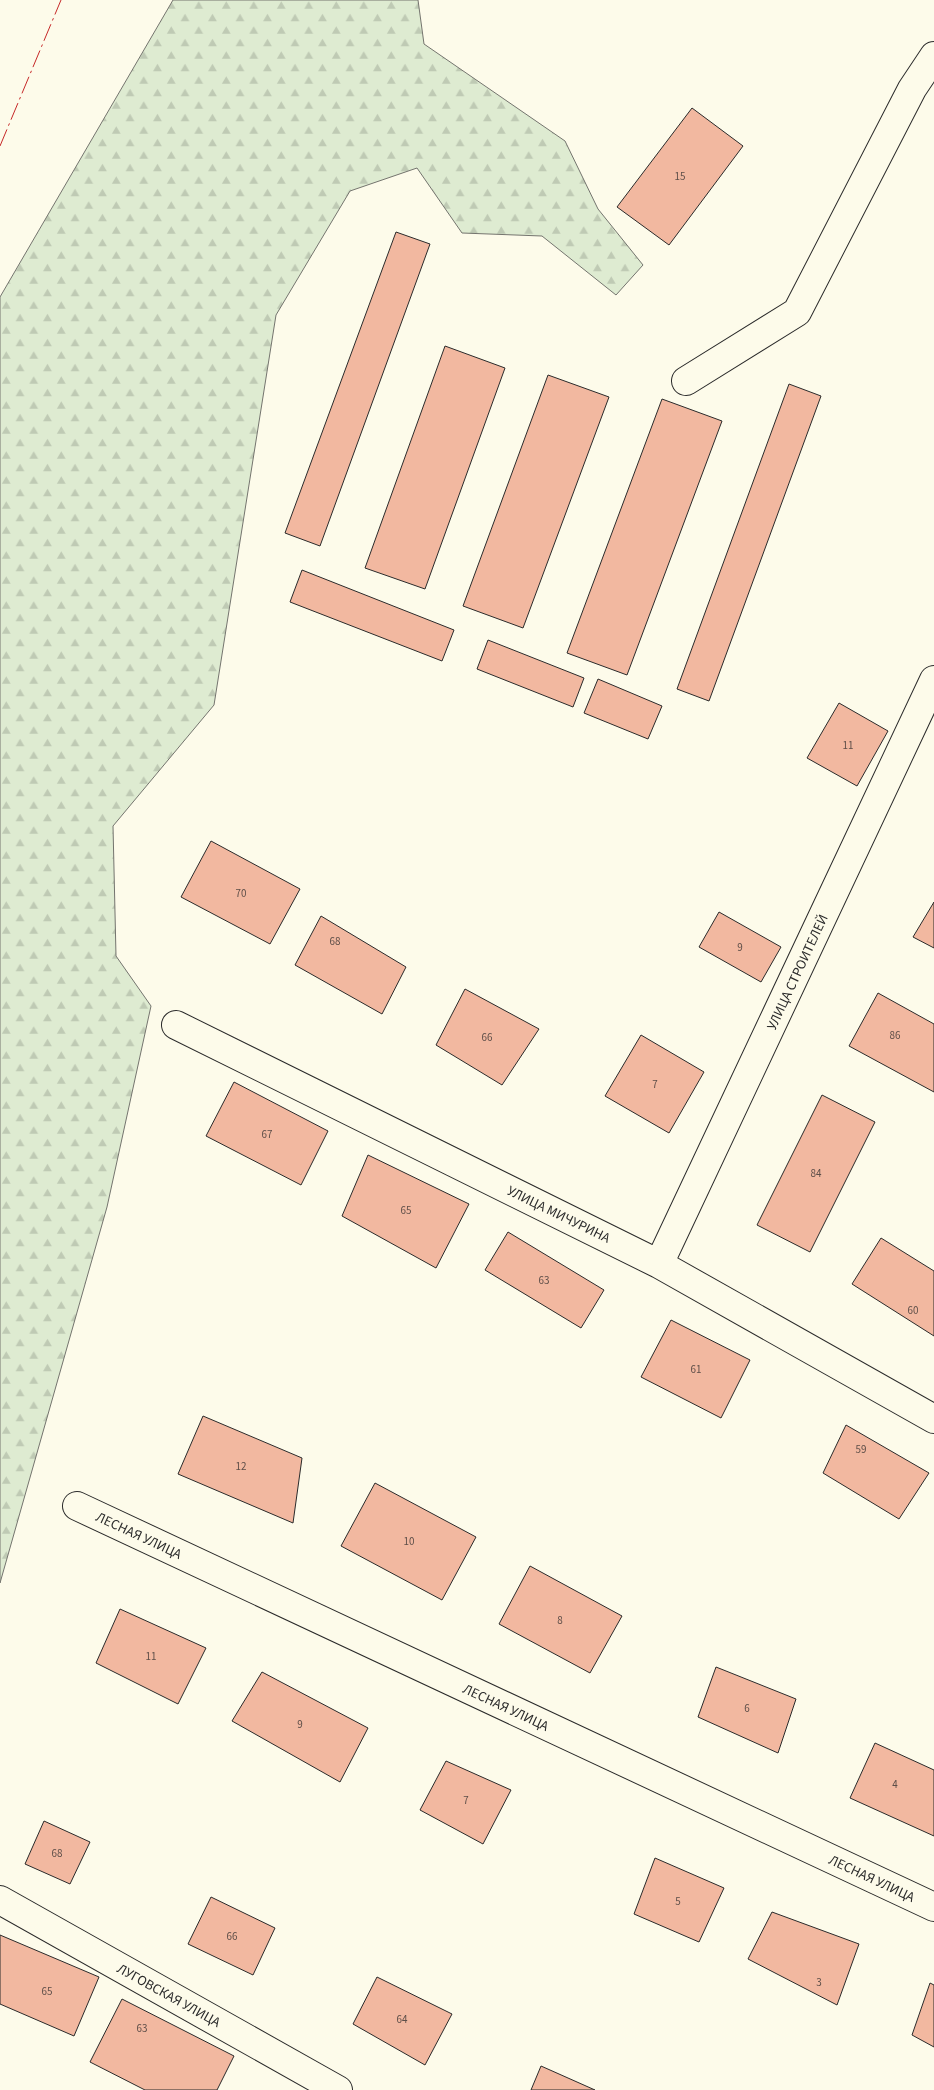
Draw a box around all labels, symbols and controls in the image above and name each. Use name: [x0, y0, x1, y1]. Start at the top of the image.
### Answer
house number: 15: [675, 169, 685, 184]
house number: 11: [843, 738, 853, 753]
house number: 70: [236, 886, 246, 901]
street label: УЛИЦА СТРОИТЕЛЕЙ: [762, 911, 834, 1034]
house number: 68: [330, 934, 341, 949]
house number: 9: [737, 940, 743, 955]
house number: 86: [890, 1028, 901, 1043]
house number: 66: [482, 1030, 493, 1045]
house number: 7: [652, 1077, 658, 1092]
house number: 67: [262, 1127, 272, 1142]
house number: 84: [811, 1166, 822, 1181]
street label: УЛИЦА МИЧУРИНА: [504, 1181, 614, 1249]
house number: 65: [401, 1203, 411, 1218]
house number: 63: [539, 1273, 549, 1288]
house number: 60: [908, 1303, 918, 1318]
house number: 61: [691, 1362, 701, 1377]
house number: 59: [856, 1442, 866, 1457]
house number: 12: [236, 1459, 246, 1474]
street label: ЛЕСНАЯ УЛИЦА: [92, 1507, 185, 1565]
house number: 10: [404, 1534, 414, 1549]
house number: 8: [557, 1613, 563, 1628]
house number: 11: [146, 1649, 156, 1664]
street label: ЛЕСНАЯ УЛИЦА: [459, 1679, 552, 1737]
house number: 6: [744, 1701, 750, 1716]
house number: 9: [297, 1717, 303, 1732]
house number: 4: [892, 1777, 898, 1792]
house number: 7: [463, 1793, 469, 1808]
house number: 68: [52, 1846, 63, 1861]
street label: ЛЕСНАЯ УЛИЦА: [825, 1850, 918, 1908]
house number: 5: [675, 1894, 681, 1909]
house number: 66: [227, 1929, 238, 1944]
street label: ЛУГОВСКАЯ УЛИЦА: [113, 1959, 224, 2033]
house number: 3: [816, 1975, 822, 1990]
house number: 65: [42, 1984, 52, 1999]
house number: 64: [397, 2012, 408, 2027]
house number: 63: [137, 2021, 147, 2036]

